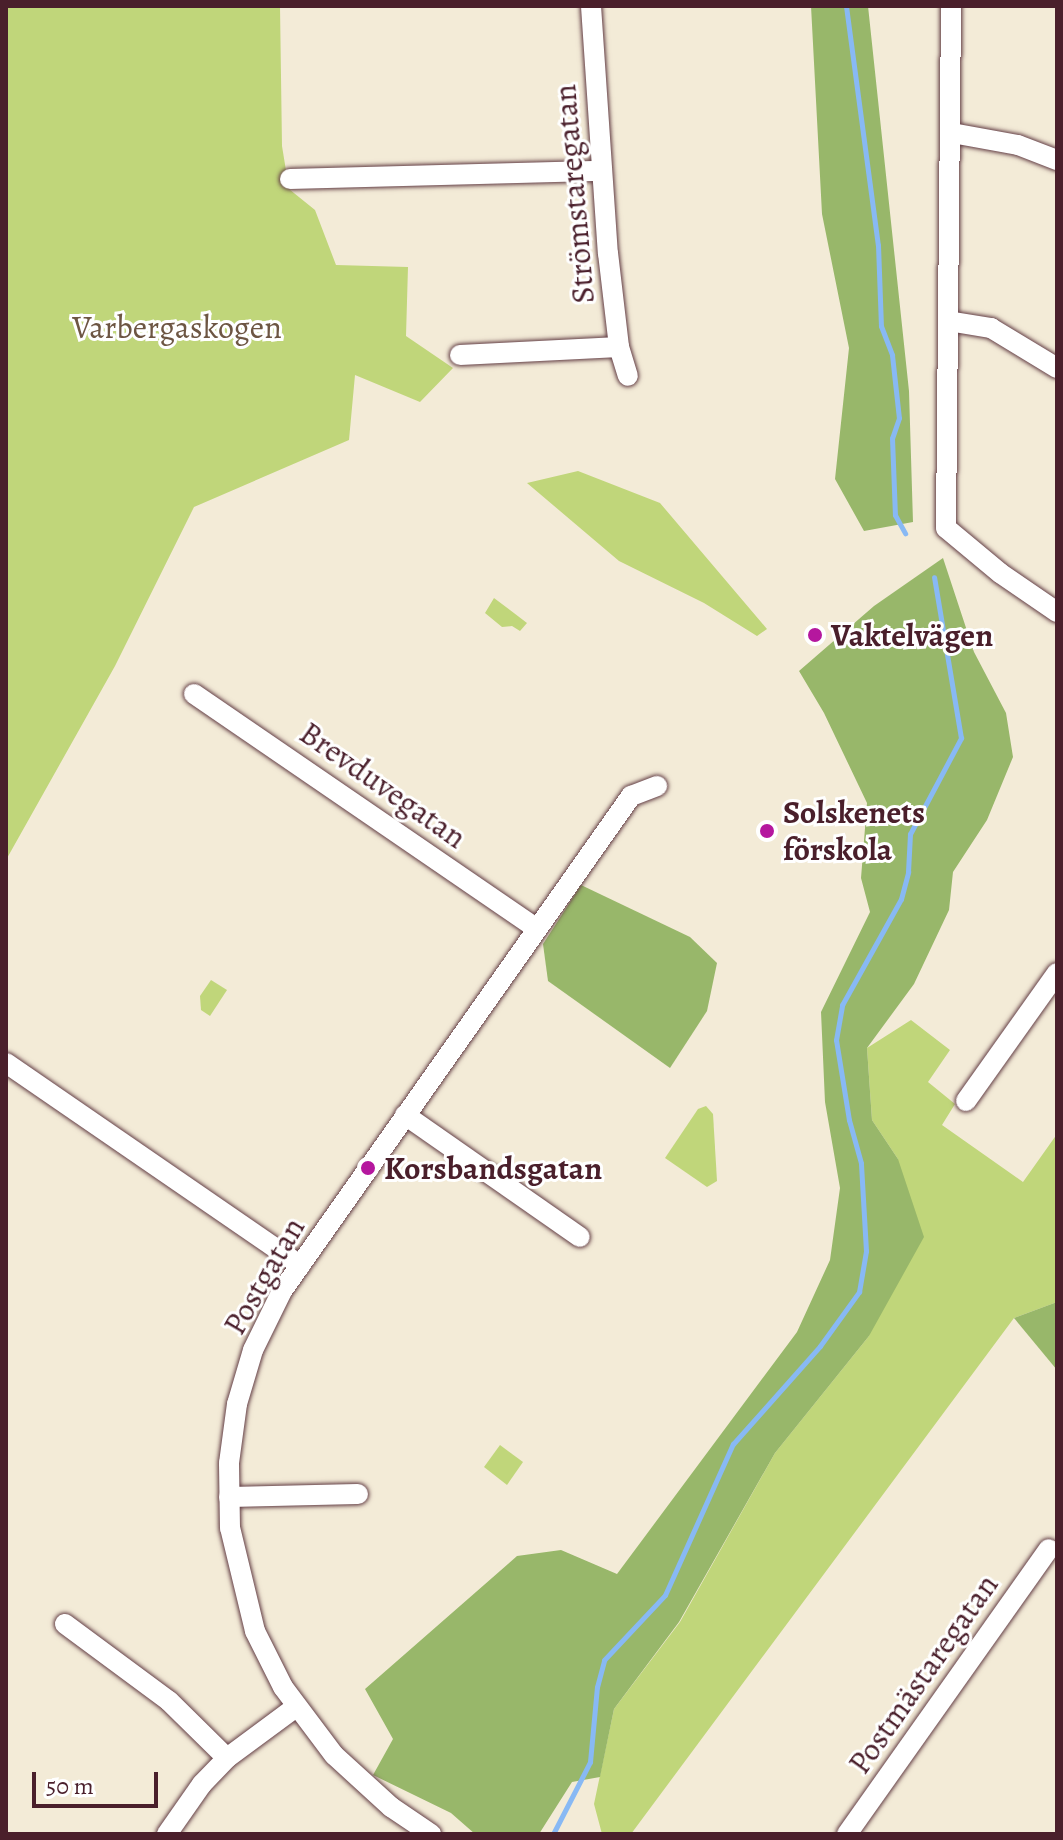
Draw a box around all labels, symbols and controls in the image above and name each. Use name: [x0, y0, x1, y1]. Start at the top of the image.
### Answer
street label: Strömstaregatan: [545, 83, 603, 305]
park label: Varbergaskogen: [72, 308, 282, 346]
place label: Vaktelvägen: [831, 616, 993, 654]
marker: Vaktelvägen: [806, 626, 824, 644]
street label: Brevduvegatan: [292, 713, 474, 857]
place label: Solskenets förskola: [783, 794, 925, 869]
marker: Solskenets förskola: [758, 822, 776, 840]
place label: Korsbandsgatan: [384, 1149, 602, 1187]
marker: Korsbandsgatan: [359, 1159, 377, 1177]
street label: Postgatan: [215, 1211, 313, 1341]
street label: Postmästaregatan: [840, 1567, 1006, 1781]
scale bar: [36, 1756, 162, 1806]
text: 50 m: [46, 1770, 94, 1802]

